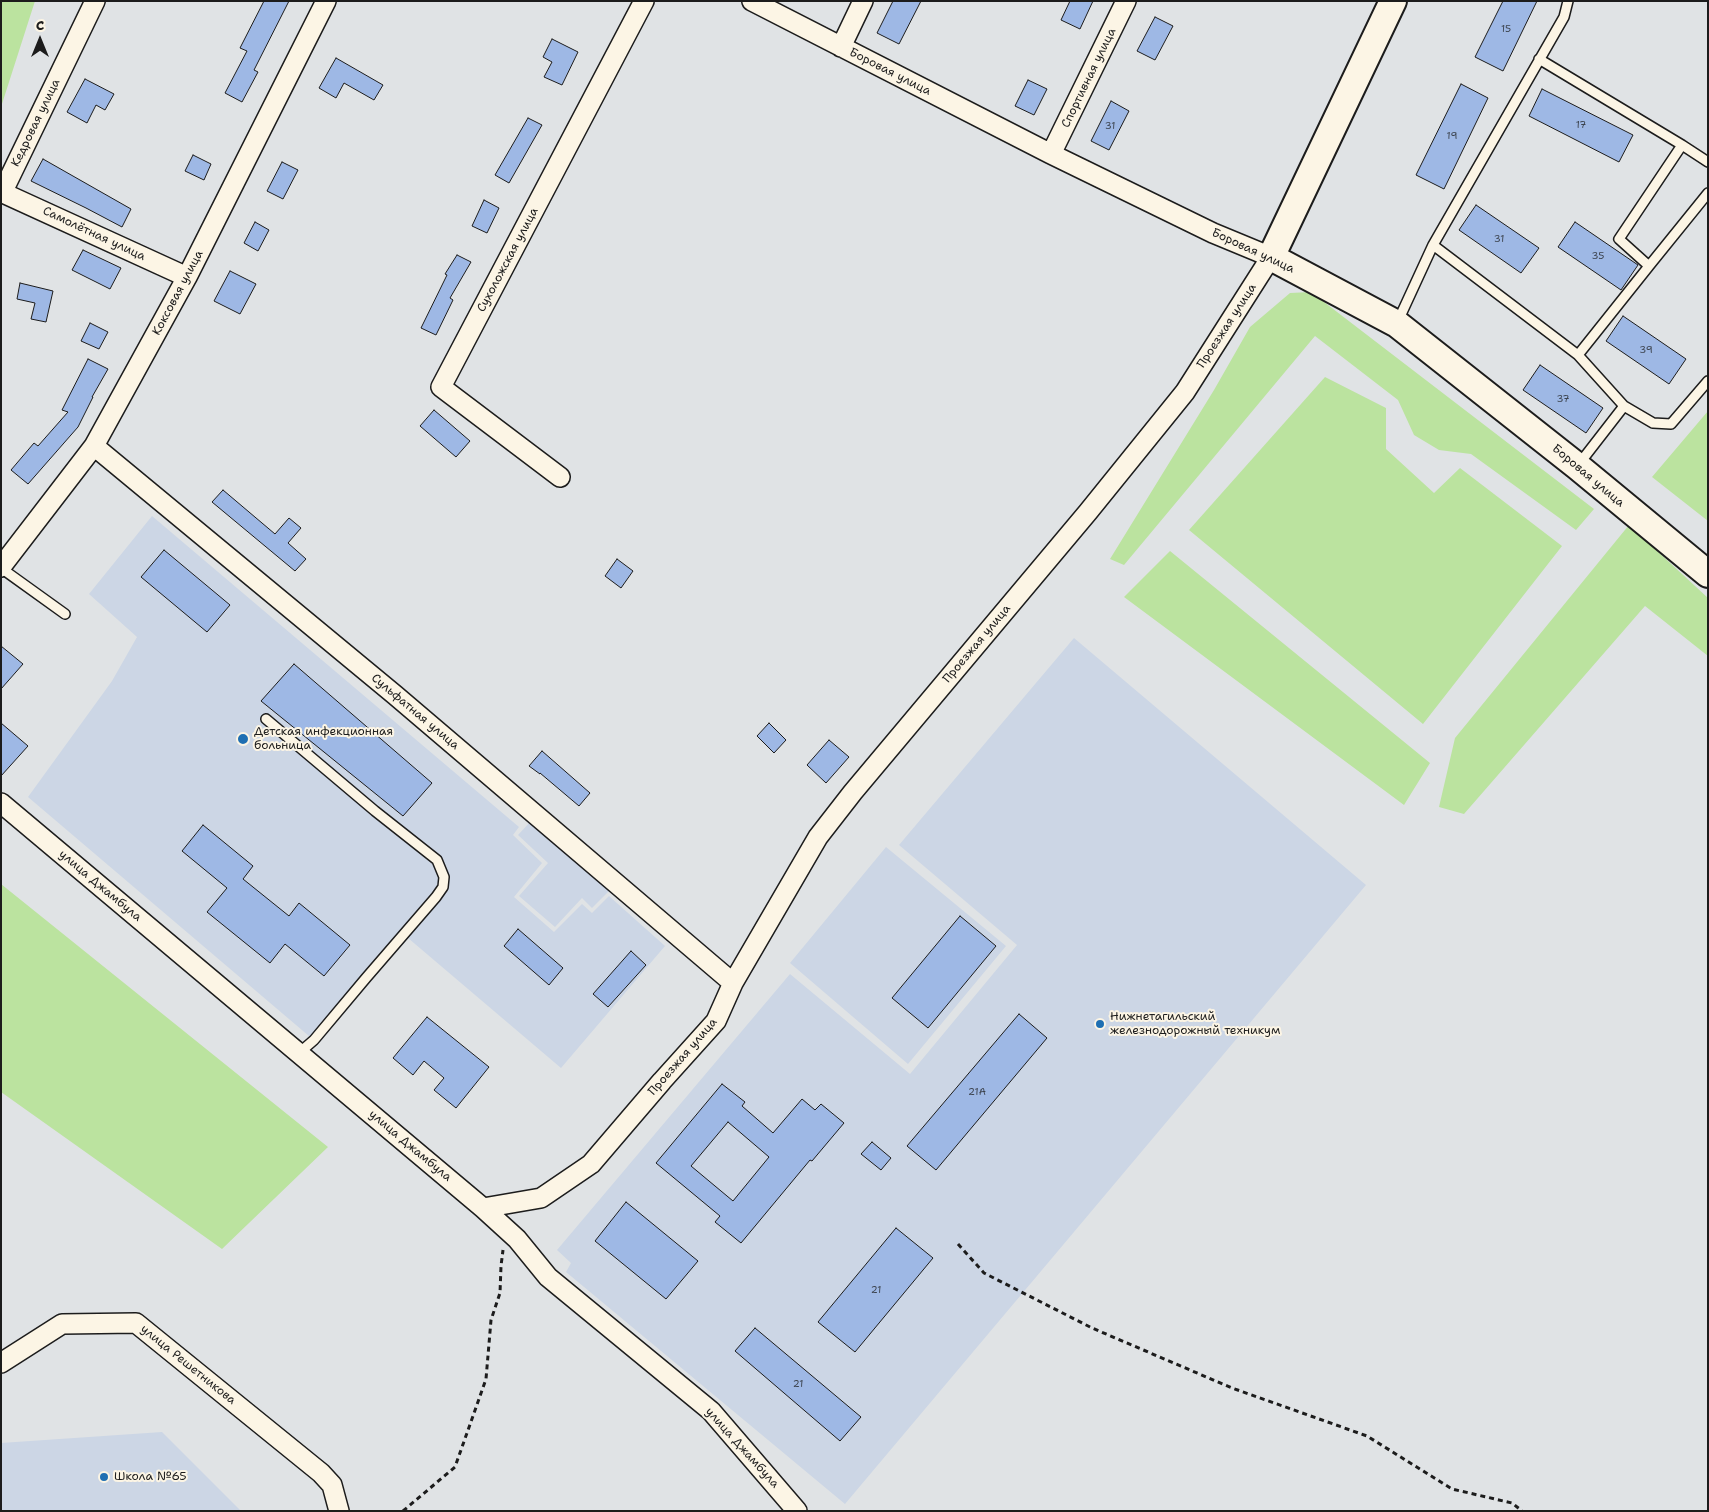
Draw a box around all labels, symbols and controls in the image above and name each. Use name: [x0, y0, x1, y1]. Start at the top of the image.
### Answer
north arrow: [15, 15, 65, 65]
text: С: [36, 16, 44, 34]
house number: 15: [1501, 23, 1511, 35]
street label: Спортивная улица: [1059, 26, 1119, 130]
street label: Боровая улица: [847, 45, 933, 99]
street label: Кедровая улица: [8, 77, 64, 169]
house number: 17: [1576, 119, 1586, 131]
house number: 31: [1105, 120, 1115, 132]
house number: 19: [1447, 130, 1457, 142]
street label: Самолётная улица: [40, 204, 148, 264]
street label: Сухоложская улица: [474, 205, 542, 315]
street label: Боровая улица: [1209, 226, 1297, 276]
house number: 31: [1494, 233, 1504, 245]
street label: Коксовая улица: [149, 248, 207, 338]
house number: 35: [1592, 250, 1604, 262]
street label: Проезжая улица: [1194, 281, 1260, 371]
house number: 39: [1639, 344, 1653, 356]
house number: 37: [1556, 393, 1570, 405]
street label: Боровая улица: [1549, 442, 1627, 510]
street label: Проезжая улица: [940, 602, 1014, 686]
street label: Сульфатная улица: [368, 671, 462, 753]
place label: Детская инфекционная больница: [254, 725, 393, 753]
marker: Детская инфекционная больница: [236, 732, 250, 746]
street label: улица Джамбула: [56, 847, 144, 925]
place label: Нижнетагильский железнодорожный техникум: [1110, 1010, 1280, 1038]
street label: Проезжая улица: [645, 1015, 721, 1099]
marker: Нижнетагильский железнодорожный техникум: [1094, 1018, 1106, 1030]
house number: 21А: [968, 1086, 986, 1098]
street label: улица Джамбула: [366, 1107, 454, 1185]
house number: 21: [871, 1284, 881, 1296]
street label: улица Решетникова: [137, 1322, 239, 1408]
house number: 21: [793, 1378, 803, 1390]
street label: улица Джамбула: [702, 1405, 782, 1491]
place label: Школа №65: [114, 1470, 187, 1484]
marker: Школа №65: [98, 1471, 110, 1483]

